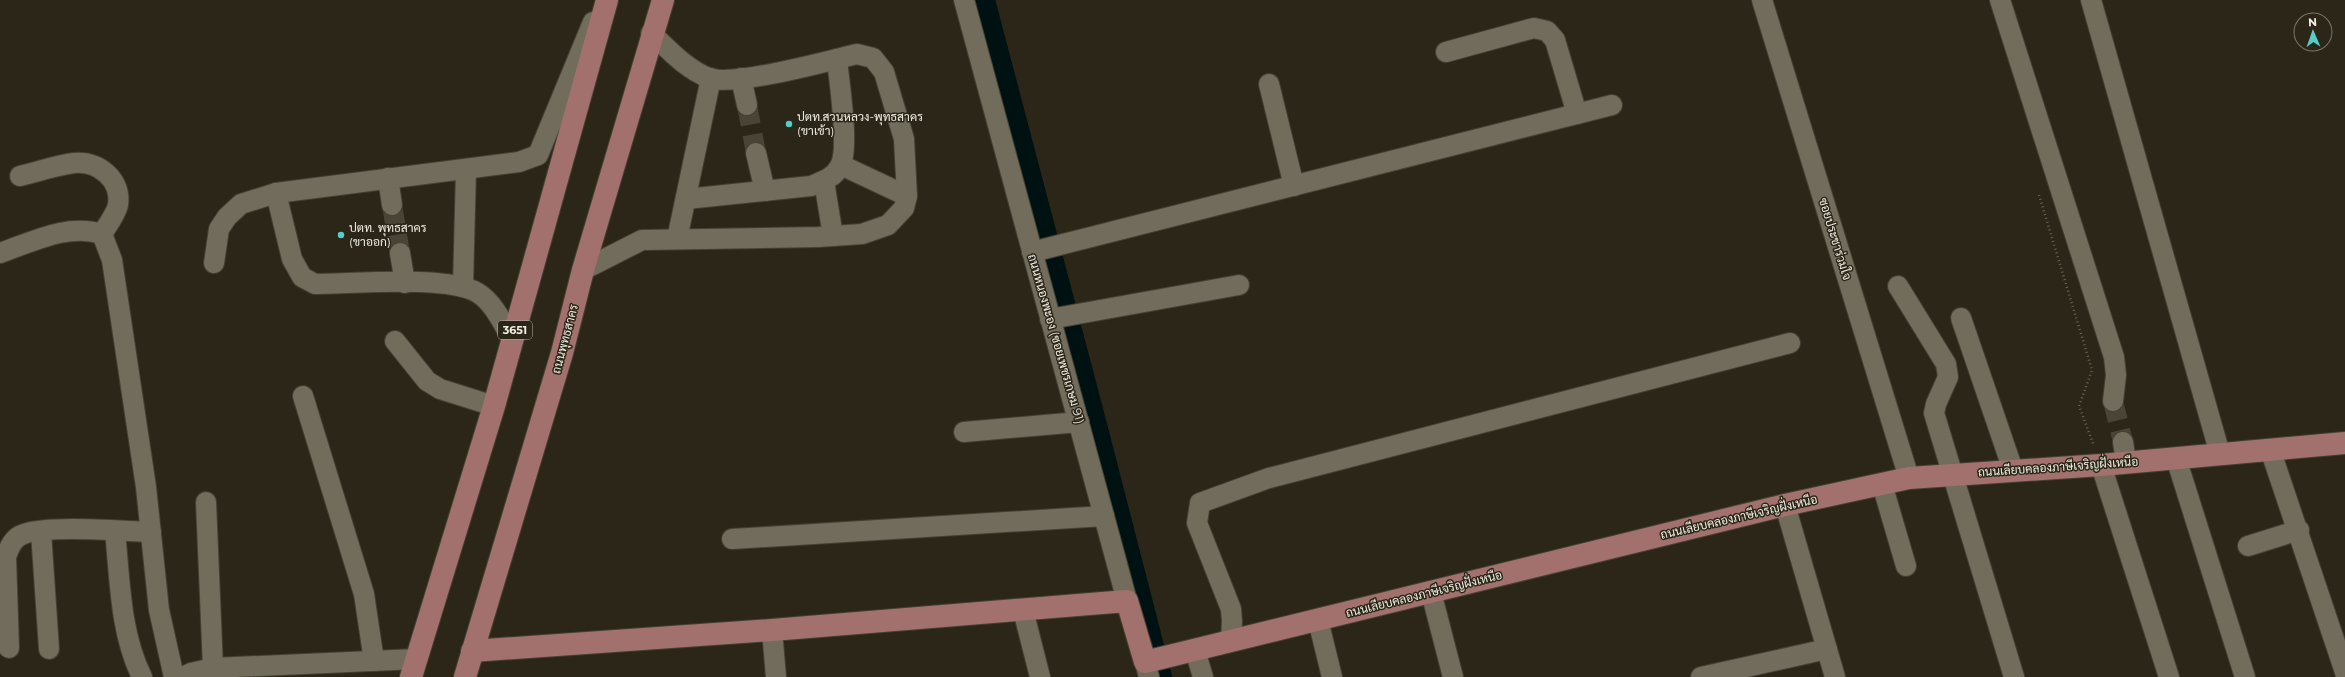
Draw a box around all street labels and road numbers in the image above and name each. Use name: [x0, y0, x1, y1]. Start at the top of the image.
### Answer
street label: ซอยประชาร่วมใจ: [1816, 196, 1855, 282]
street label: ถนนหนองพะอง (ซอยเพชรเกษม 91): [1025, 252, 1088, 426]
street label: ถนนพุทธสาคร: [548, 302, 583, 376]
road number: 3651: [498, 321, 532, 339]
street label: ถนนเลียบคลองภาษีเจริญฝั่งเหนือ: [1977, 451, 2139, 480]
street label: ถนนเลียบคลองภาษีเจริญฝั่งเหนือ: [1658, 489, 1819, 542]
street label: ถนนเลียบคลองภาษีเจริญฝั่งเหนือ: [1343, 564, 1504, 620]

